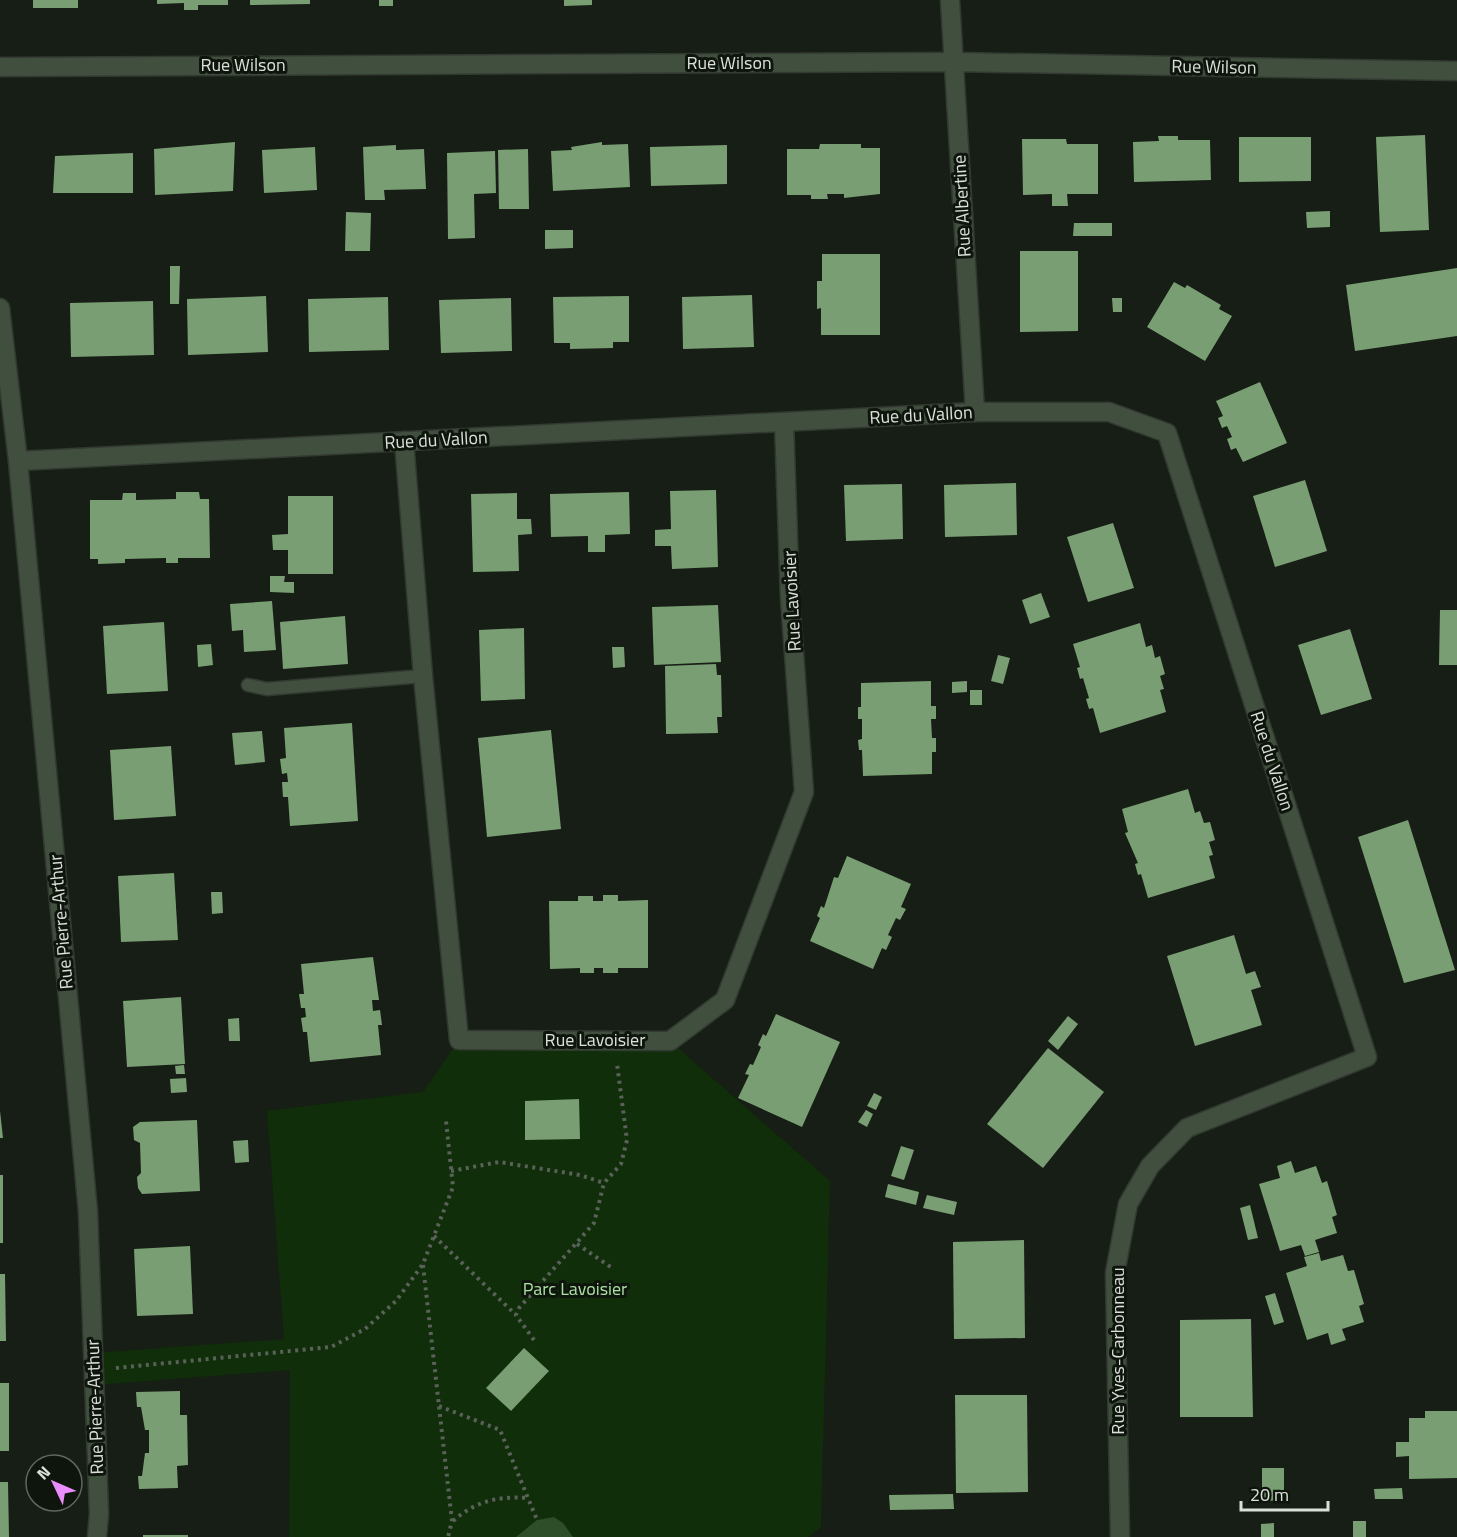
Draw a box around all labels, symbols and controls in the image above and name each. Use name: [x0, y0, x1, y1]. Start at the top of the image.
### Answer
street label: Rue Wilson: [686, 49, 772, 76]
street label: Rue Wilson: [200, 51, 286, 78]
street label: Rue Wilson: [1171, 52, 1257, 81]
street label: Rue Albertine: [945, 154, 978, 258]
street label: Rue du Vallon: [869, 398, 973, 431]
street label: Rue du Vallon: [384, 423, 488, 456]
street label: Rue Lavoisier: [775, 550, 808, 652]
street label: Rue du Vallon: [1244, 708, 1301, 814]
street label: Rue Pierre-Arthur: [41, 854, 80, 991]
street label: Rue Lavoisier: [545, 1026, 645, 1053]
street label: Rue Yves-Carbonneau: [1104, 1267, 1131, 1435]
park label: Parc Lavoisier: [523, 1275, 627, 1302]
street label: Rue Pierre-Arthur: [79, 1339, 110, 1475]
north arrow: [24, 1453, 84, 1513]
text: N: [31, 1460, 56, 1485]
scale bar: [1241, 1474, 1328, 1512]
text: 20 m: [1250, 1481, 1289, 1508]

